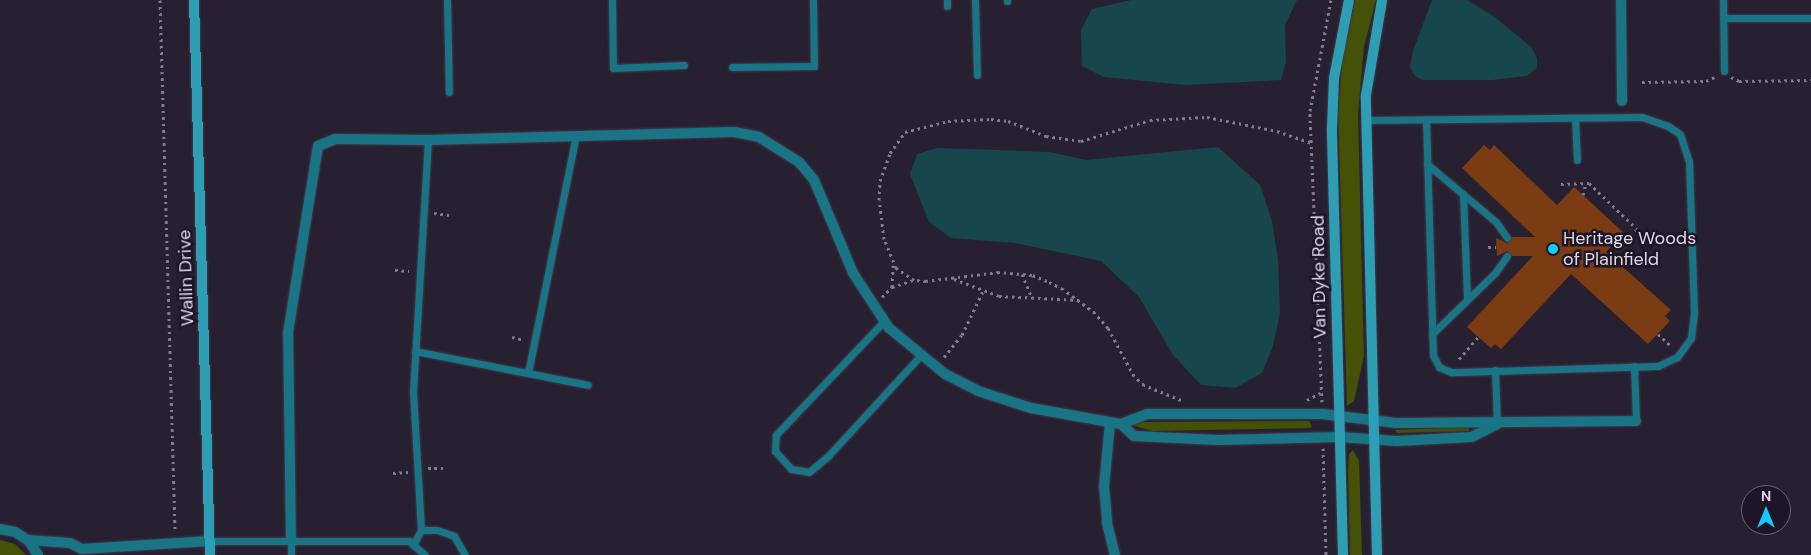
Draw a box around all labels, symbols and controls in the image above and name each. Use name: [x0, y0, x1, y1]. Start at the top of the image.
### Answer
street label: Van Dyke Road: [1307, 215, 1331, 339]
place label: Heritage Woods of Plainfield: [1563, 228, 1696, 270]
street label: Wallin Drive: [174, 229, 198, 327]
marker: Heritage Woods of Plainfield: [1547, 243, 1559, 255]
north arrow: [1741, 485, 1791, 535]
text: N: [1761, 487, 1771, 505]

